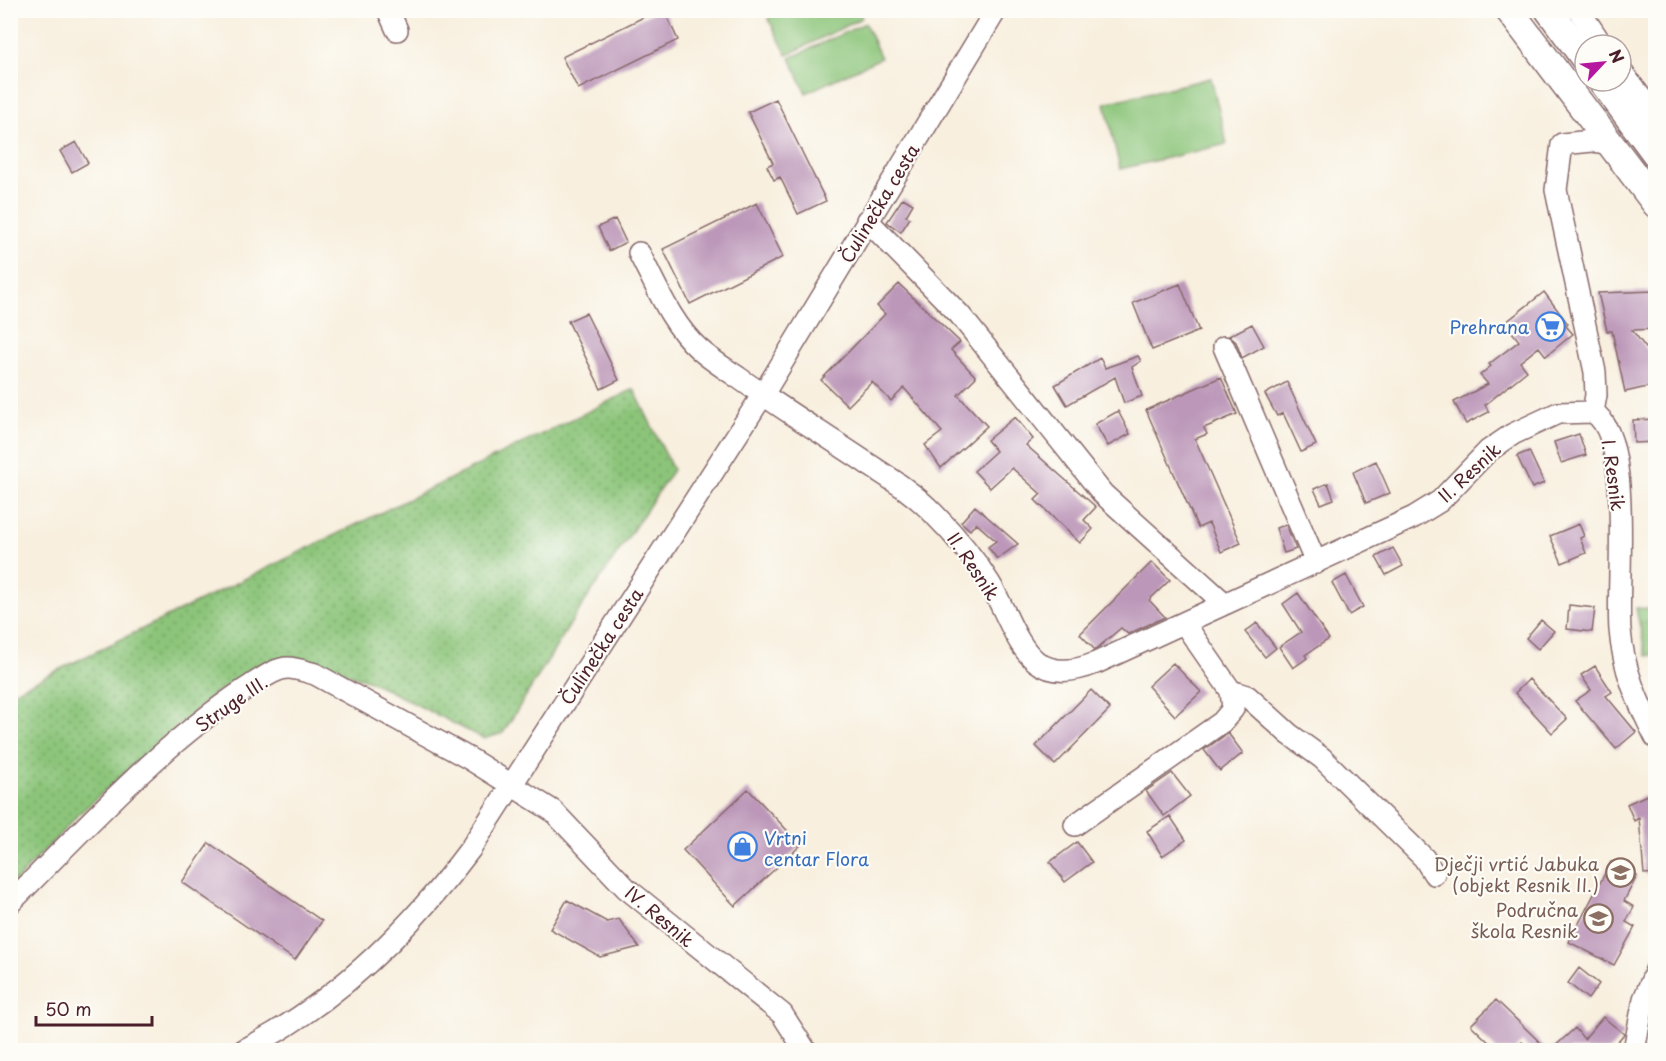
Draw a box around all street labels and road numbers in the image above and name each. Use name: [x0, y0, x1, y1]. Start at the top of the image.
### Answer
street label: Čulinečka cesta: [833, 138, 926, 268]
street label: II. Resnik: [1432, 436, 1506, 508]
street label: I. Resnik: [1596, 438, 1632, 512]
street label: II. Resnik: [941, 527, 1007, 605]
street label: Čulinečka cesta: [553, 581, 649, 710]
street label: Struge III.: [189, 668, 273, 738]
street label: IV. Resnik: [620, 879, 700, 953]

